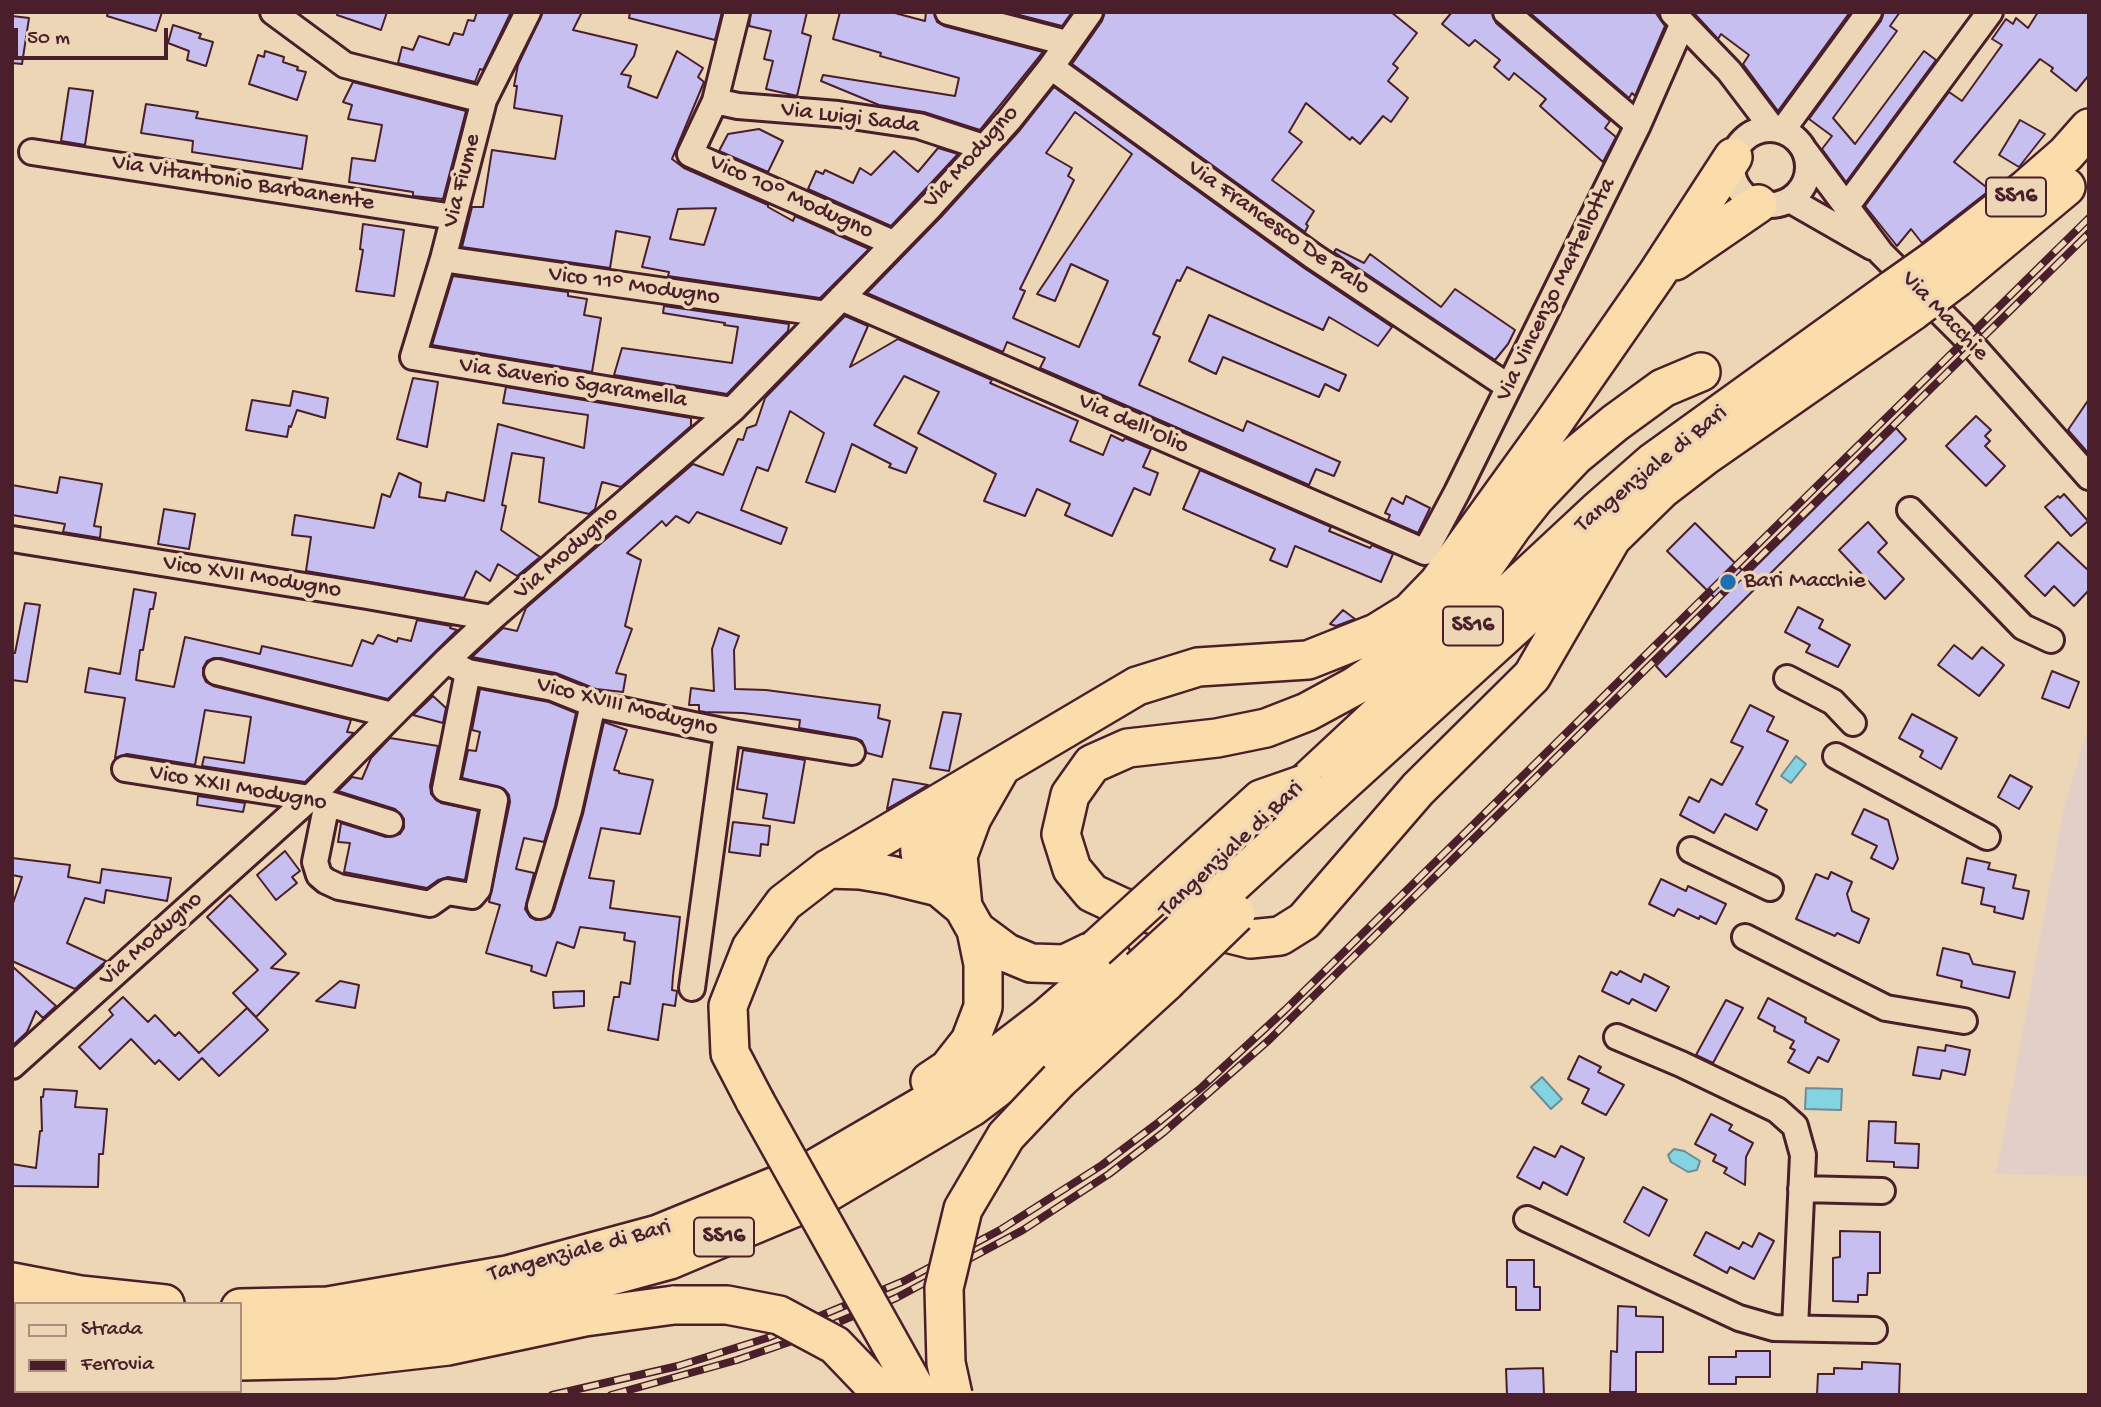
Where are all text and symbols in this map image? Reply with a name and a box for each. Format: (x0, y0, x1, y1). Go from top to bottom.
scale bar (18, 14, 172, 58)
text: 50 m (27, 27, 70, 52)
street label: Via Luigi Sada (779, 96, 921, 142)
street label: Via Modugno (918, 100, 1026, 216)
street label: Via Fiume (437, 131, 489, 231)
street label: Via Vitantonio Barbanente (110, 149, 376, 219)
street label: Vico 10° Modugno (704, 149, 878, 247)
street label: Via Francesco De Palo (1181, 155, 1375, 303)
street label: Via Vincenzo Martellotta (1490, 174, 1624, 406)
road number: SS16 (1986, 178, 2046, 216)
street label: Vico 11° Modugno (547, 261, 721, 313)
street label: Via Macchie (1894, 266, 1994, 368)
street label: Via Saverio Sgaramella (457, 352, 689, 416)
street label: Via dell'Olio (1073, 388, 1193, 462)
street label: Tangenziale di Bari (1570, 400, 1734, 540)
street label: Via Modugno (509, 501, 625, 607)
street label: Vico XVII Modugno (161, 550, 343, 606)
place label: Bari Macchie (1744, 568, 1866, 596)
marker: Bari Macchie (1718, 572, 1738, 592)
road number: SS16 (1443, 606, 1503, 646)
street label: Vico XVIII Modugno (533, 672, 721, 744)
street label: Vico XXII Modugno (147, 759, 329, 819)
street label: Tangenziale di Bari (1153, 775, 1311, 925)
street label: Via Modugno (94, 886, 210, 994)
street label: Tangenziale di Bari (485, 1214, 675, 1290)
road number: SS16 (694, 1218, 754, 1256)
legend (14, 1302, 242, 1393)
text: Strada (81, 1318, 142, 1343)
text: Ferrovia (81, 1353, 154, 1378)

